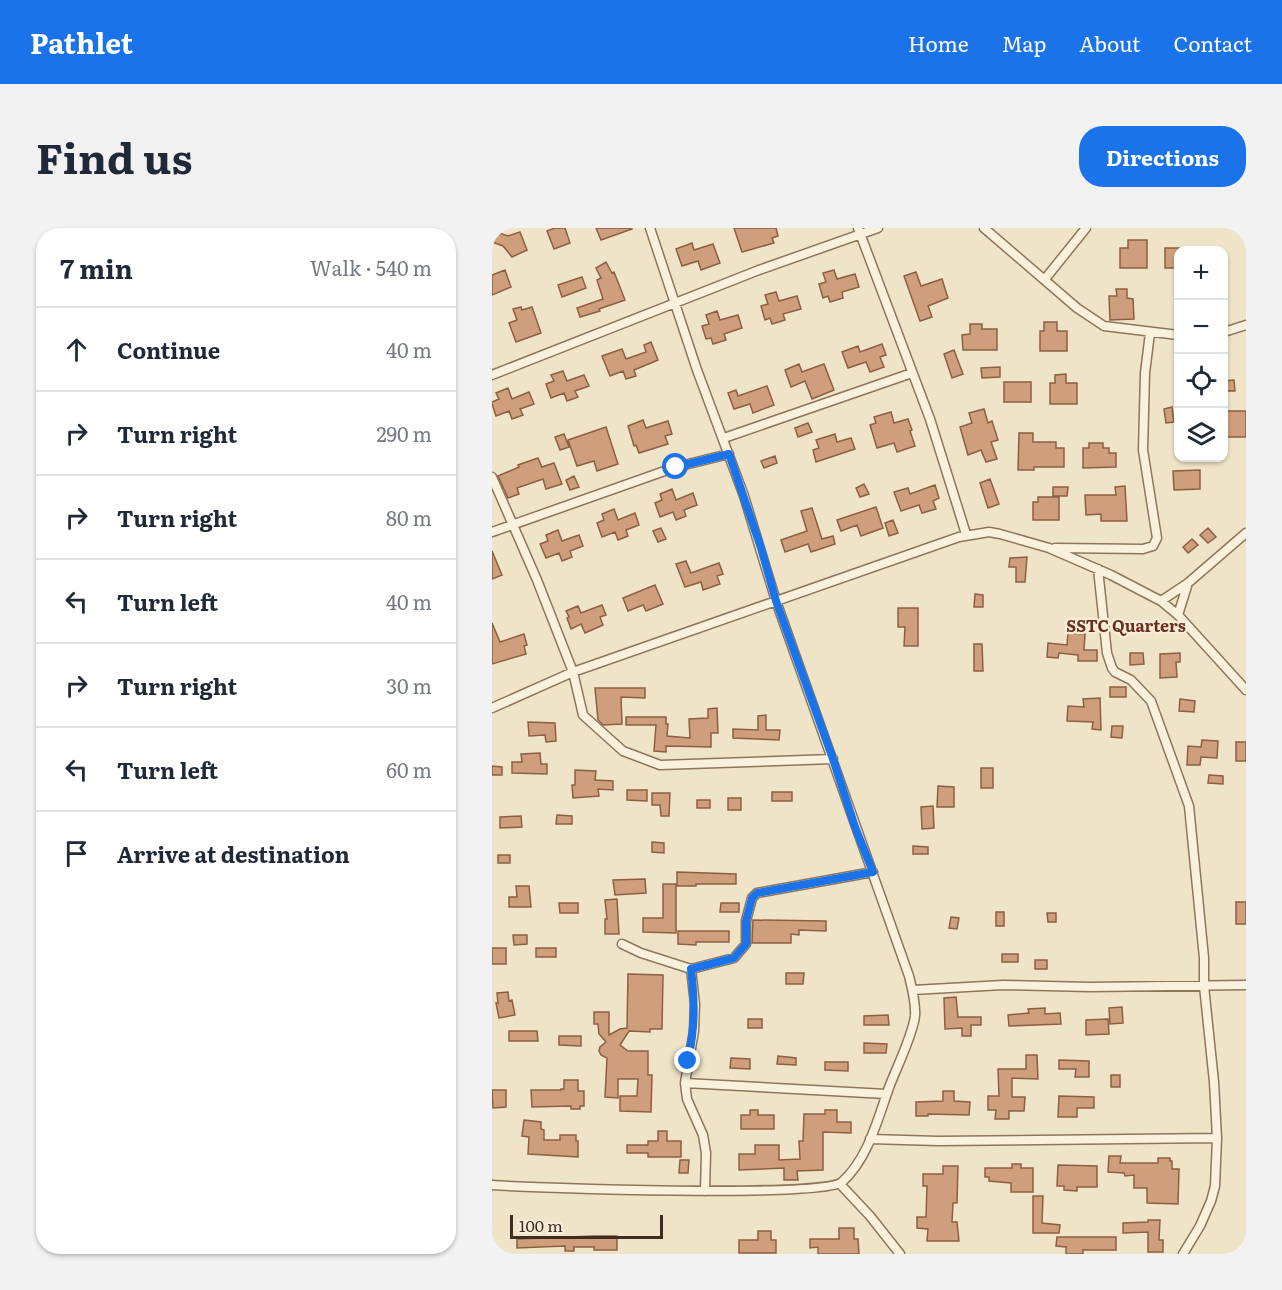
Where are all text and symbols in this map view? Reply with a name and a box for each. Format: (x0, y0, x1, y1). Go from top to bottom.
text: Pathlet (30, 21, 133, 63)
text: Home (908, 27, 969, 58)
text: Map (1002, 27, 1046, 58)
text: About (1079, 27, 1141, 58)
text: Contact (1174, 27, 1252, 58)
text: Find us (36, 125, 193, 187)
button: Directions (1079, 126, 1246, 187)
map controls (1174, 246, 1228, 462)
button: + (1174, 246, 1228, 300)
text: 7 min (60, 248, 133, 287)
text: Walk · 540 m (310, 252, 432, 282)
button: − (1174, 300, 1228, 354)
icon: ahead (60, 333, 93, 366)
text: Continue (117, 333, 220, 366)
text: 40 m (386, 334, 432, 364)
button: locate (1174, 354, 1228, 408)
button: layers (1174, 408, 1228, 462)
icon: right (60, 417, 93, 450)
text: Turn right (117, 417, 237, 450)
text: 290 m (376, 418, 432, 448)
route start (662, 453, 688, 479)
icon: right (60, 501, 93, 534)
text: Turn right (117, 501, 237, 534)
text: 80 m (386, 502, 432, 532)
icon: left (60, 585, 93, 618)
text: Turn left (117, 585, 218, 618)
text: 40 m (386, 586, 432, 616)
district label: SSTC Quarters (1066, 613, 1186, 637)
icon: right (60, 669, 93, 702)
text: Turn right (117, 669, 237, 702)
text: 30 m (386, 670, 432, 700)
icon: left (60, 753, 93, 786)
text: Turn left (117, 753, 218, 786)
text: 60 m (386, 754, 432, 784)
icon: arrive (60, 837, 93, 870)
text: Arrive at destination (117, 837, 350, 870)
route end (674, 1047, 700, 1073)
scale bar (510, 1212, 663, 1240)
text: 100 m (519, 1213, 563, 1237)

